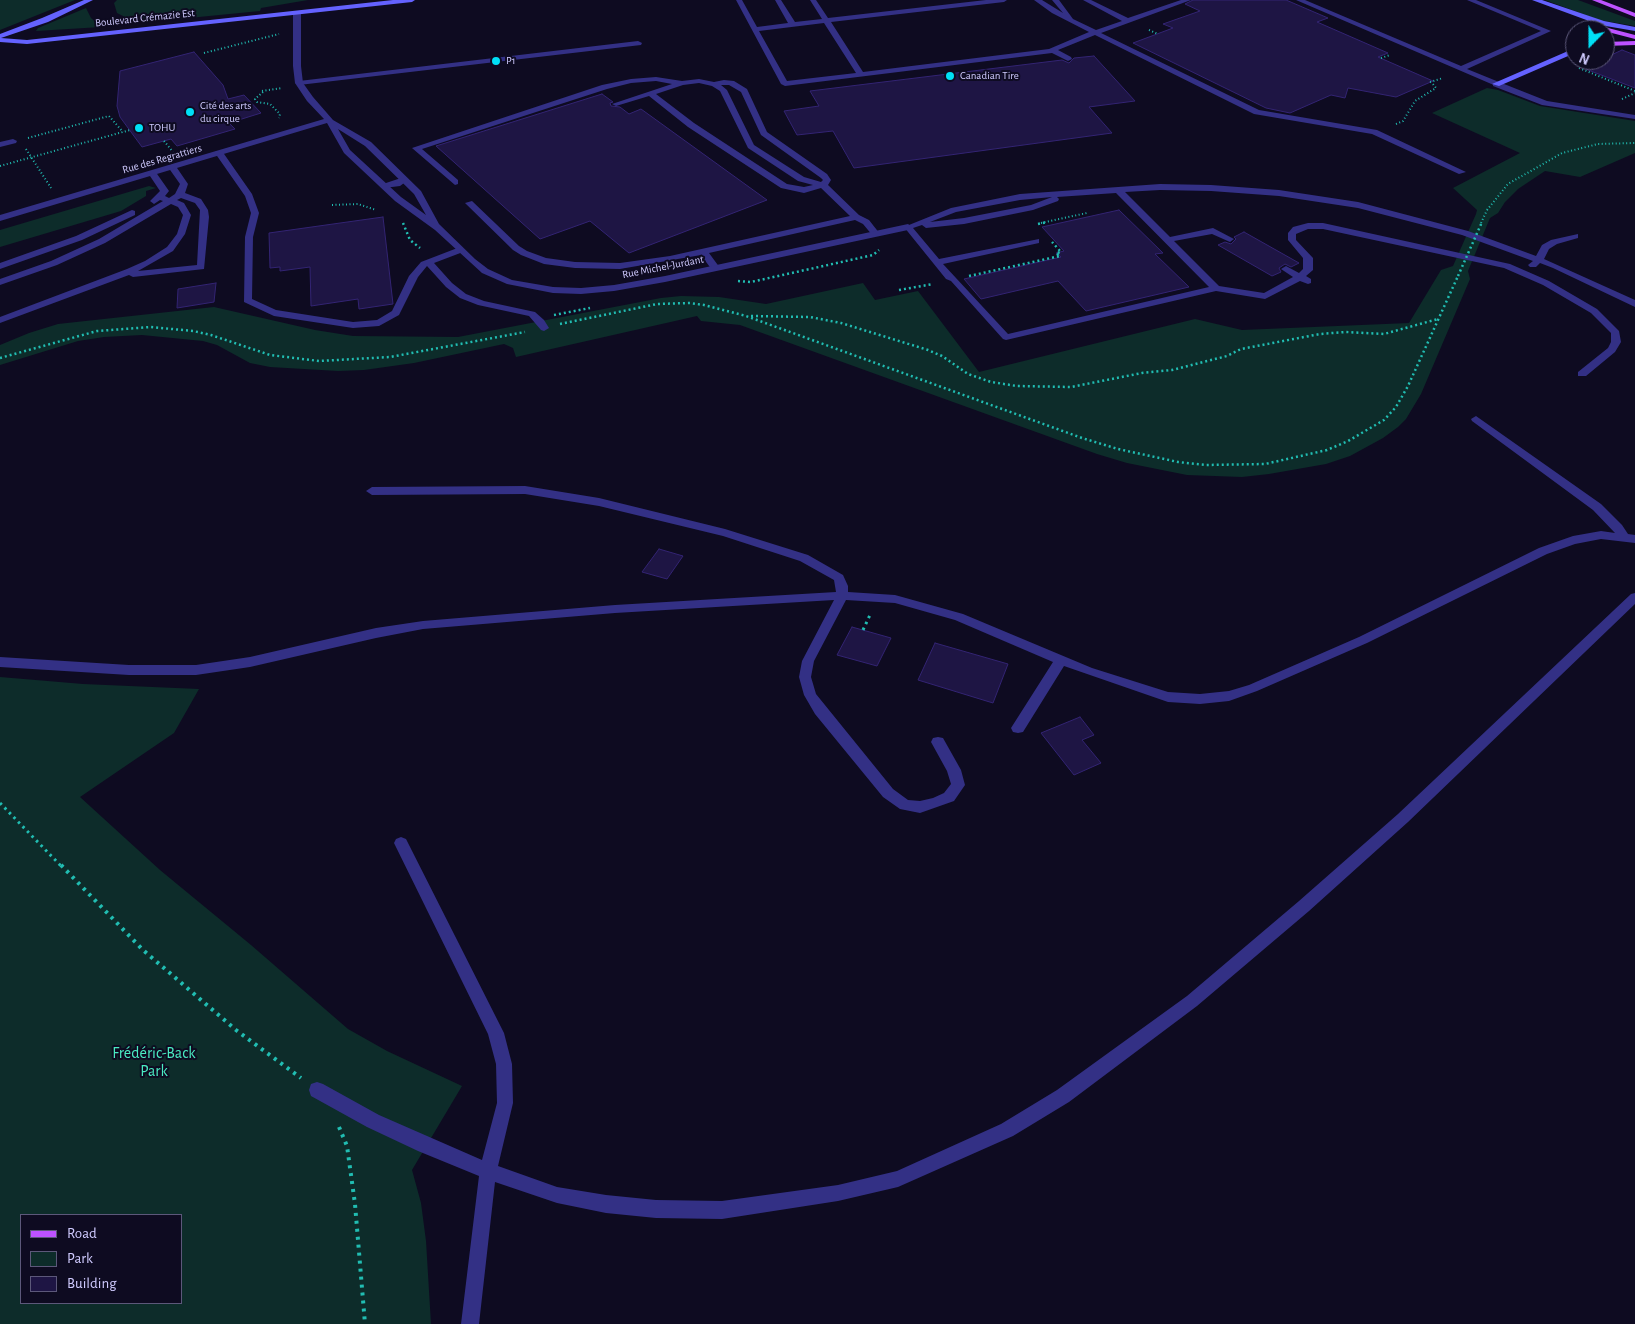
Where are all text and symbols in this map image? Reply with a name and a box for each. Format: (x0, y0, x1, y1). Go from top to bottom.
street label: Boulevard Crémazie Est (95, 6, 195, 30)
north arrow (1565, 20, 1615, 70)
text: N (1578, 50, 1592, 66)
place label: P1 (506, 54, 516, 68)
marker: P1 (490, 55, 502, 67)
place label: Canadian Tire (960, 69, 1019, 83)
marker: Canadian Tire (944, 70, 956, 82)
place label: Cité des arts du cirque (200, 99, 251, 125)
marker: Cité des arts du cirque (184, 106, 196, 118)
place label: TOHU (149, 121, 175, 135)
marker: TOHU (133, 122, 145, 134)
street label: Rue des Regrattiers (121, 141, 203, 177)
street label: Rue Michel-Jurdant (621, 253, 705, 281)
park label: Frédéric-Back Park (112, 1043, 196, 1081)
legend (20, 1214, 182, 1304)
text: Road (67, 1226, 97, 1241)
text: Park (67, 1251, 93, 1266)
text: Building (67, 1276, 117, 1291)

